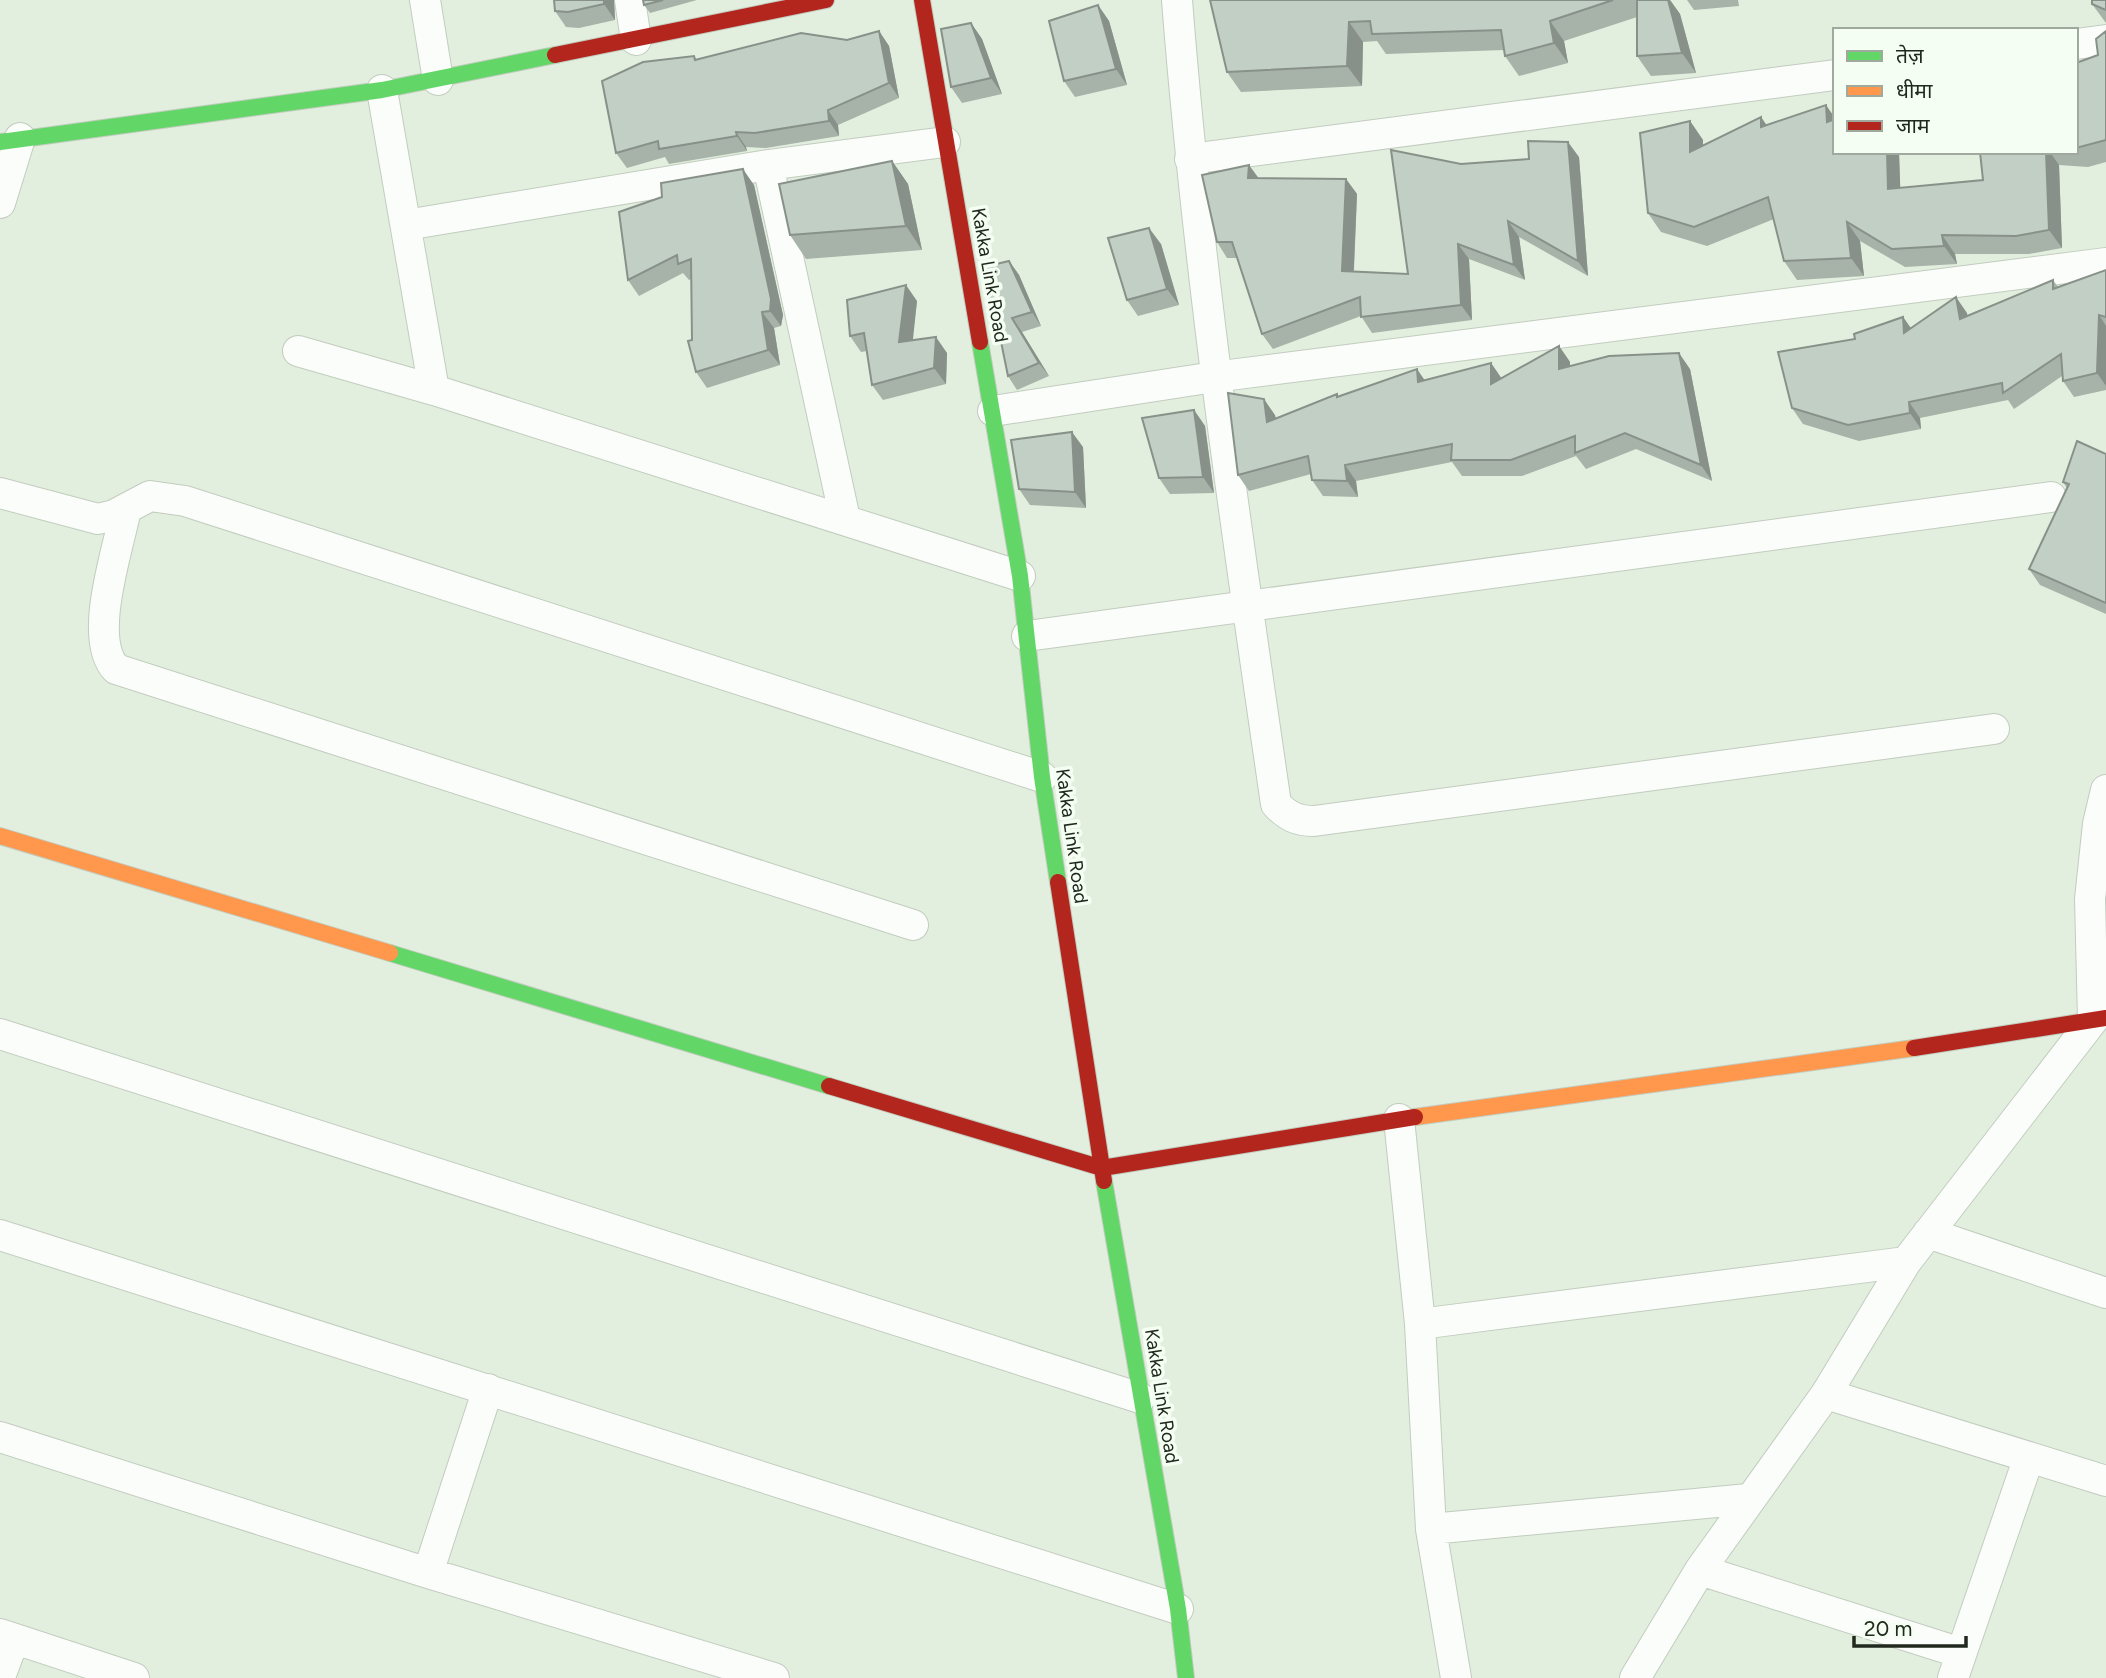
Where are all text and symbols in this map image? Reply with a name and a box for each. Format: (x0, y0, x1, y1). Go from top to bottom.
legend (1833, 28, 2078, 154)
text: तेज़ (1896, 43, 1924, 68)
text: धीमा (1896, 78, 1933, 103)
text: जाम (1896, 113, 1930, 138)
street label: Kakka Link Road (967, 206, 1013, 344)
street label: Kakka Link Road (1051, 767, 1093, 905)
street label: Kakka Link Road (1140, 1327, 1184, 1465)
scale bar (1854, 1604, 1966, 1648)
text: 20 m (1864, 1616, 1912, 1641)

